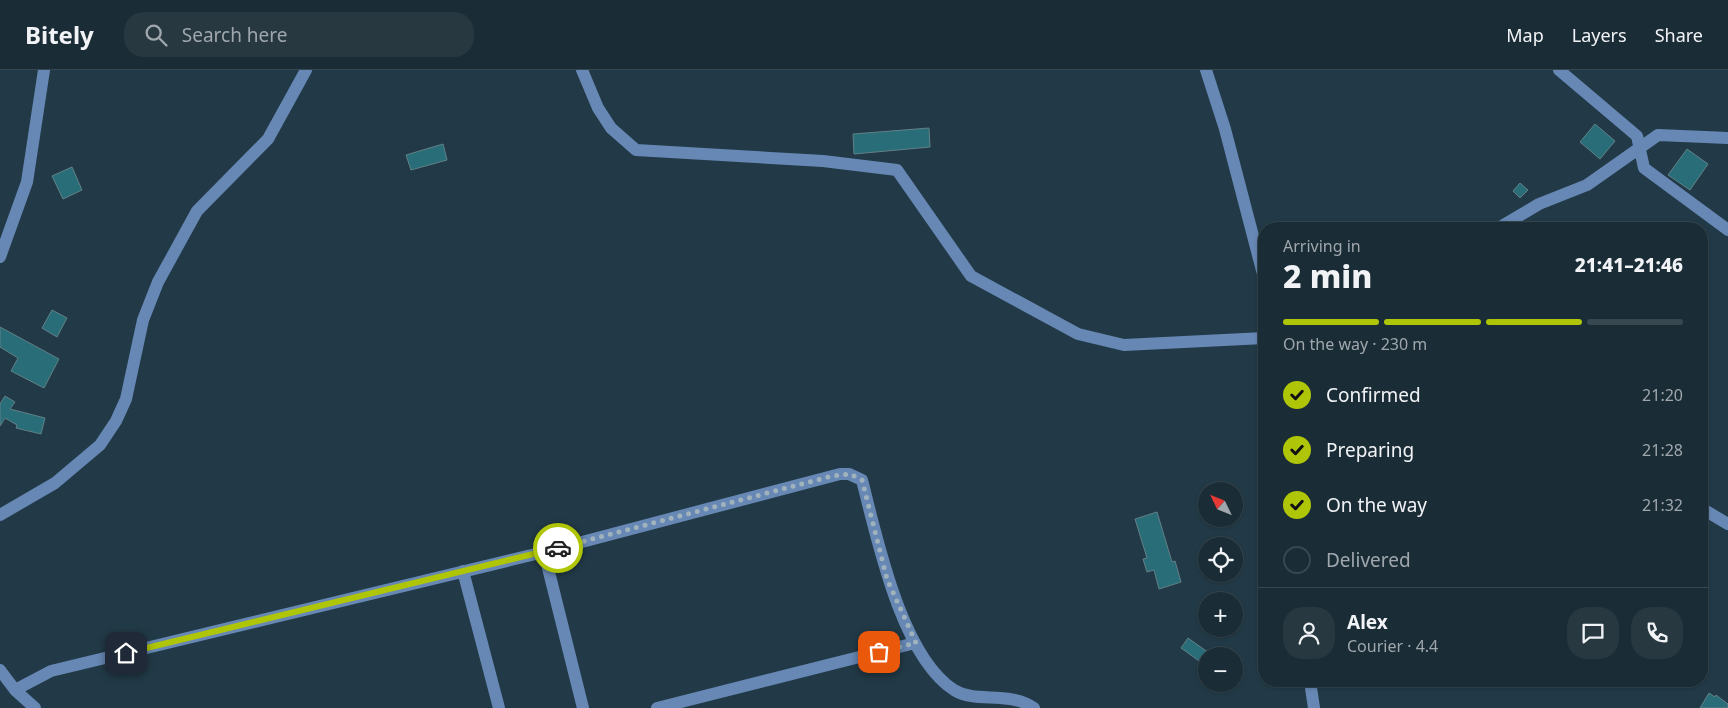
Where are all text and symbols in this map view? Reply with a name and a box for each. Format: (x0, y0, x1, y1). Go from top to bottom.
search box (124, 12, 474, 57)
text: Bitely (25, 18, 94, 51)
icon: search (142, 21, 170, 49)
text: Search here (182, 22, 287, 48)
text: Map (1506, 23, 1544, 47)
text: Layers (1572, 23, 1627, 47)
text: Share (1655, 23, 1703, 47)
text: Arriving in (1283, 235, 1361, 257)
text: 21:41–21:46 (1575, 252, 1683, 278)
text: 2 min (1283, 254, 1372, 297)
text: On the way · 230 m (1283, 333, 1427, 355)
icon: check (1283, 381, 1311, 409)
text: Confirmed (1326, 382, 1421, 408)
text: 21:20 (1642, 384, 1683, 406)
icon: check (1283, 436, 1311, 464)
text: Preparing (1326, 437, 1414, 463)
text: 21:28 (1642, 439, 1683, 461)
north arrow (1198, 482, 1242, 528)
map controls (1198, 482, 1243, 692)
icon: check (1283, 491, 1311, 519)
text: On the way (1326, 492, 1427, 518)
text: 21:32 (1642, 494, 1683, 516)
courier (533, 523, 583, 573)
icon: car (544, 534, 572, 562)
button: locate (1198, 537, 1243, 582)
text: Delivered (1326, 547, 1411, 573)
button: + (1198, 592, 1243, 637)
button: person (1283, 607, 1335, 659)
button: chat (1567, 607, 1619, 659)
button: phone (1631, 607, 1683, 659)
text: Alex (1347, 609, 1388, 635)
pin (858, 631, 900, 673)
pin (105, 632, 147, 674)
text: Courier · 4.4 (1347, 635, 1438, 657)
icon: bag (865, 638, 893, 666)
icon: home (112, 639, 140, 667)
button: − (1198, 647, 1243, 692)

